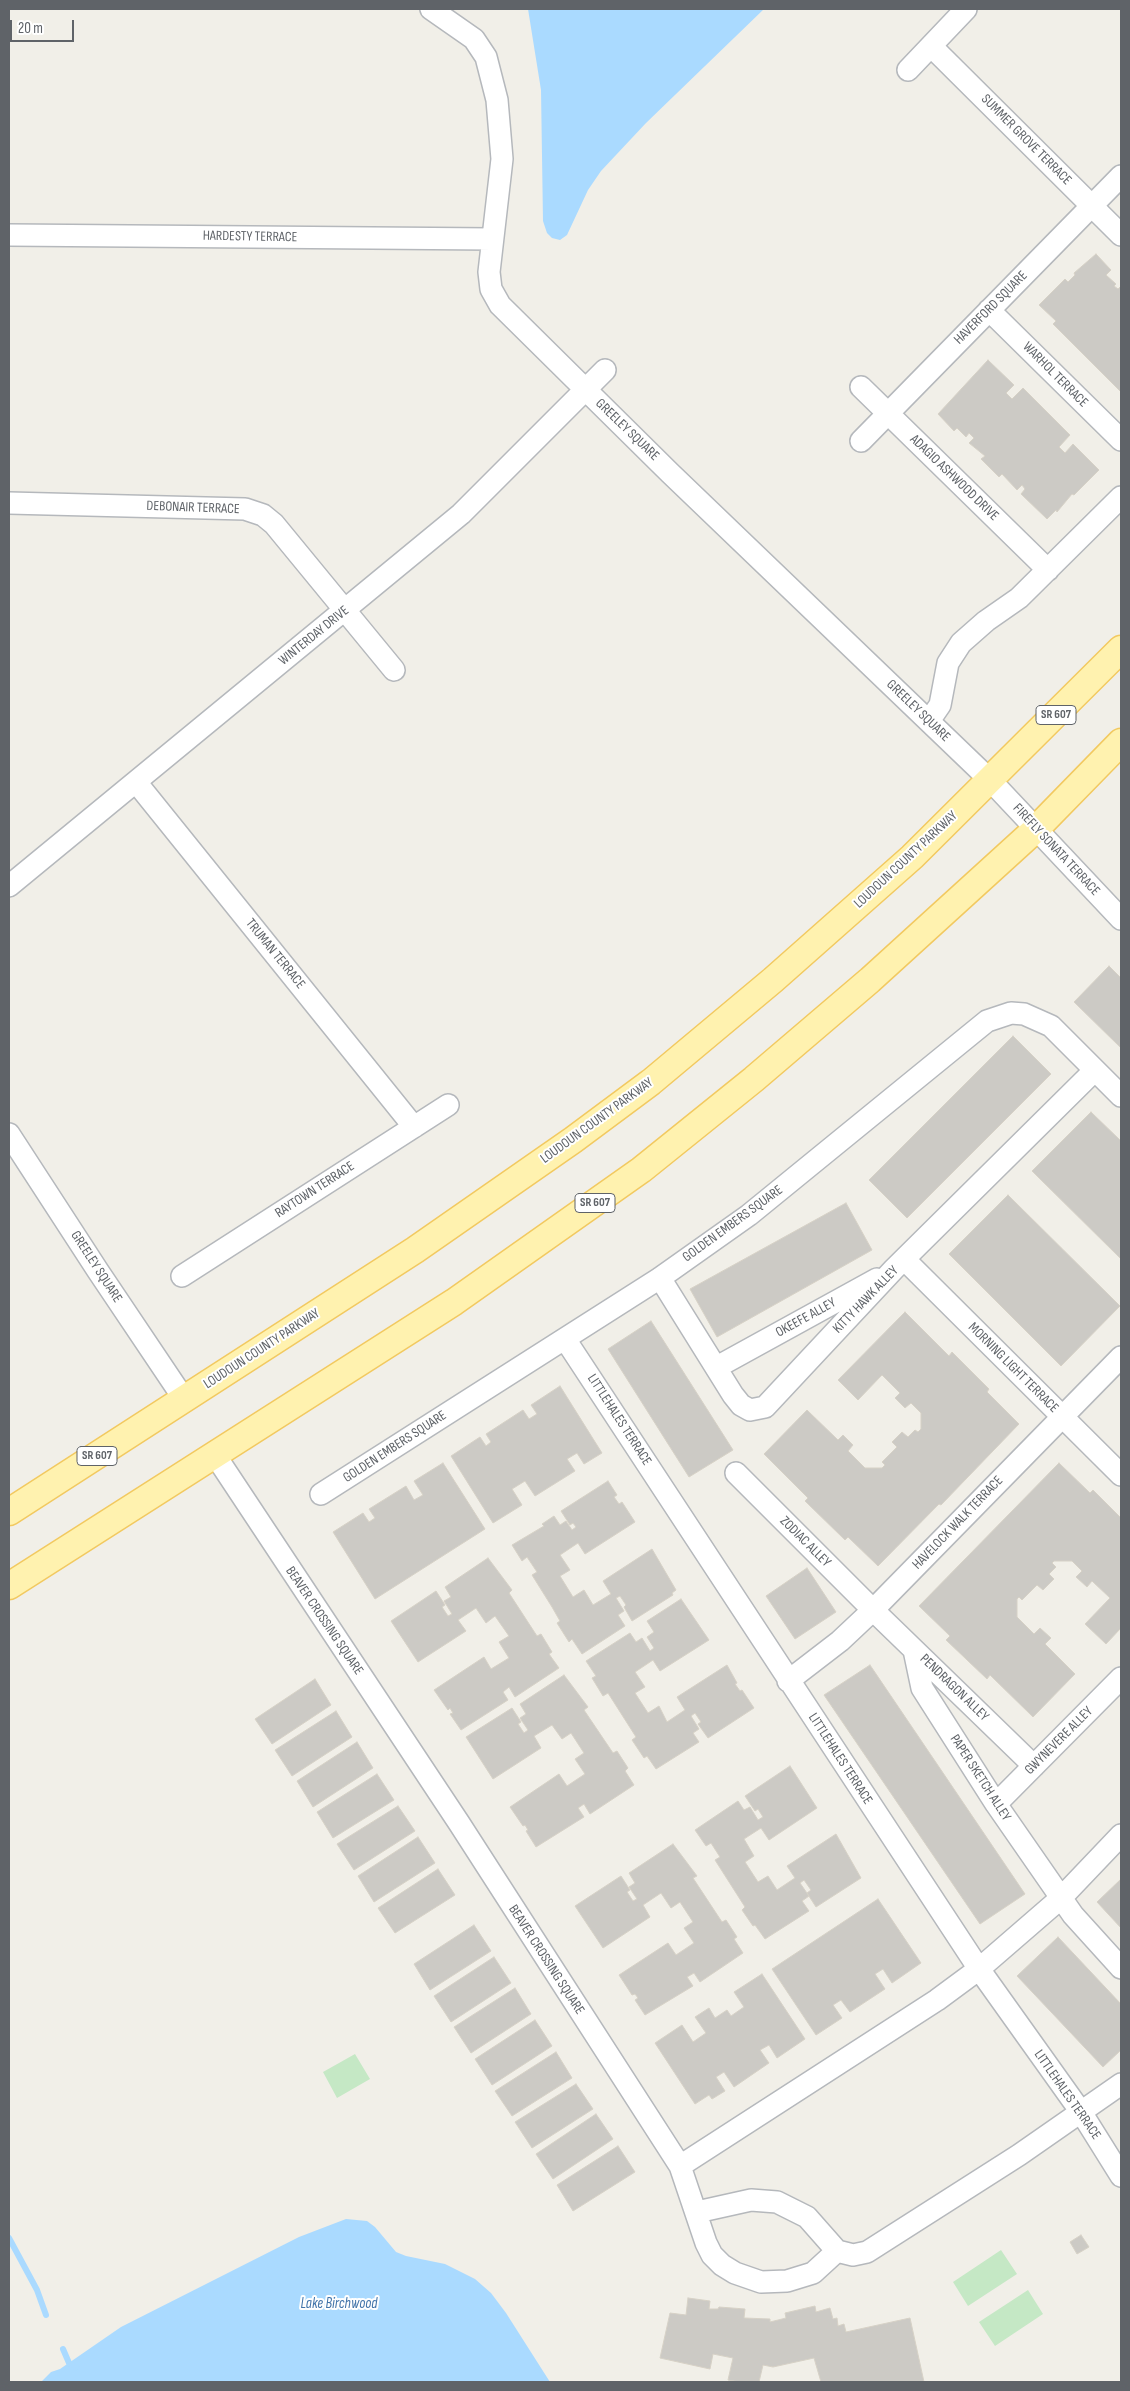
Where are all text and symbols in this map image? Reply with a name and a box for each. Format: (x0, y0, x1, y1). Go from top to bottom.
scale bar (12, 10, 76, 42)
text: 20 m (18, 19, 43, 38)
street label: SUMMER GROVE TERRACE (977, 91, 1075, 189)
street label: HARDESTY TERRACE (203, 228, 297, 246)
street label: HAVERFORD SQUARE (951, 268, 1031, 348)
street label: WARHOL TERRACE (1019, 339, 1091, 411)
street label: GREELEY SQUARE (592, 395, 662, 465)
street label: ADAGIO ASHWOOD DRIVE (906, 431, 1002, 525)
street label: DEBONAIR TERRACE (146, 498, 240, 518)
street label: WINTERDAY DRIVE (276, 603, 352, 669)
street label: GREELEY SQUARE (883, 676, 953, 746)
road number: SR 607 (1036, 706, 1076, 724)
street label: FIREFLY SONATA TERRACE (1009, 800, 1103, 900)
street label: LOUDOUN COUNTY PARKWAY (851, 808, 961, 912)
street label: TRUMAN TERRACE (242, 916, 308, 992)
street label: LOUDOUN COUNTY PARKWAY (537, 1075, 657, 1167)
street label: RAYTOWN TERRACE (272, 1158, 358, 1222)
street label: GOLDEN EMBERS SQUARE (680, 1182, 786, 1266)
road number: SR 607 (575, 1194, 615, 1212)
street label: GREELEY SQUARE (67, 1228, 125, 1306)
street label: KITTY HAWK ALLEY (830, 1263, 902, 1337)
street label: OKEEFE ALLEY (773, 1295, 839, 1341)
street label: LOUDOUN COUNTY PARKWAY (201, 1305, 323, 1393)
street label: MORNING LIGHT TERRACE (964, 1319, 1062, 1417)
street label: LITTLEHALES TERRACE (583, 1371, 655, 1469)
street label: GOLDEN EMBERS SQUARE (340, 1407, 450, 1487)
road number: SR 607 (77, 1446, 117, 1465)
street label: HAVELOCK WALK TERRACE (909, 1473, 1007, 1573)
street label: ZODIAC ALLEY (776, 1513, 834, 1571)
street label: BEAVER CROSSING SQUARE (281, 1564, 367, 1678)
street label: PENDRAGON ALLEY (916, 1651, 992, 1725)
street label: GWYNEVERE ALLEY (1021, 1703, 1097, 1779)
street label: LITTLEHALES TERRACE (804, 1710, 876, 1808)
street label: PAPER SKETCH ALLEY (946, 1732, 1014, 1824)
street label: BEAVER CROSSING SQUARE (504, 1902, 588, 2018)
street label: LITTLEHALES TERRACE (1030, 2047, 1104, 2143)
water label: Lake Birchwood (301, 2295, 377, 2313)

